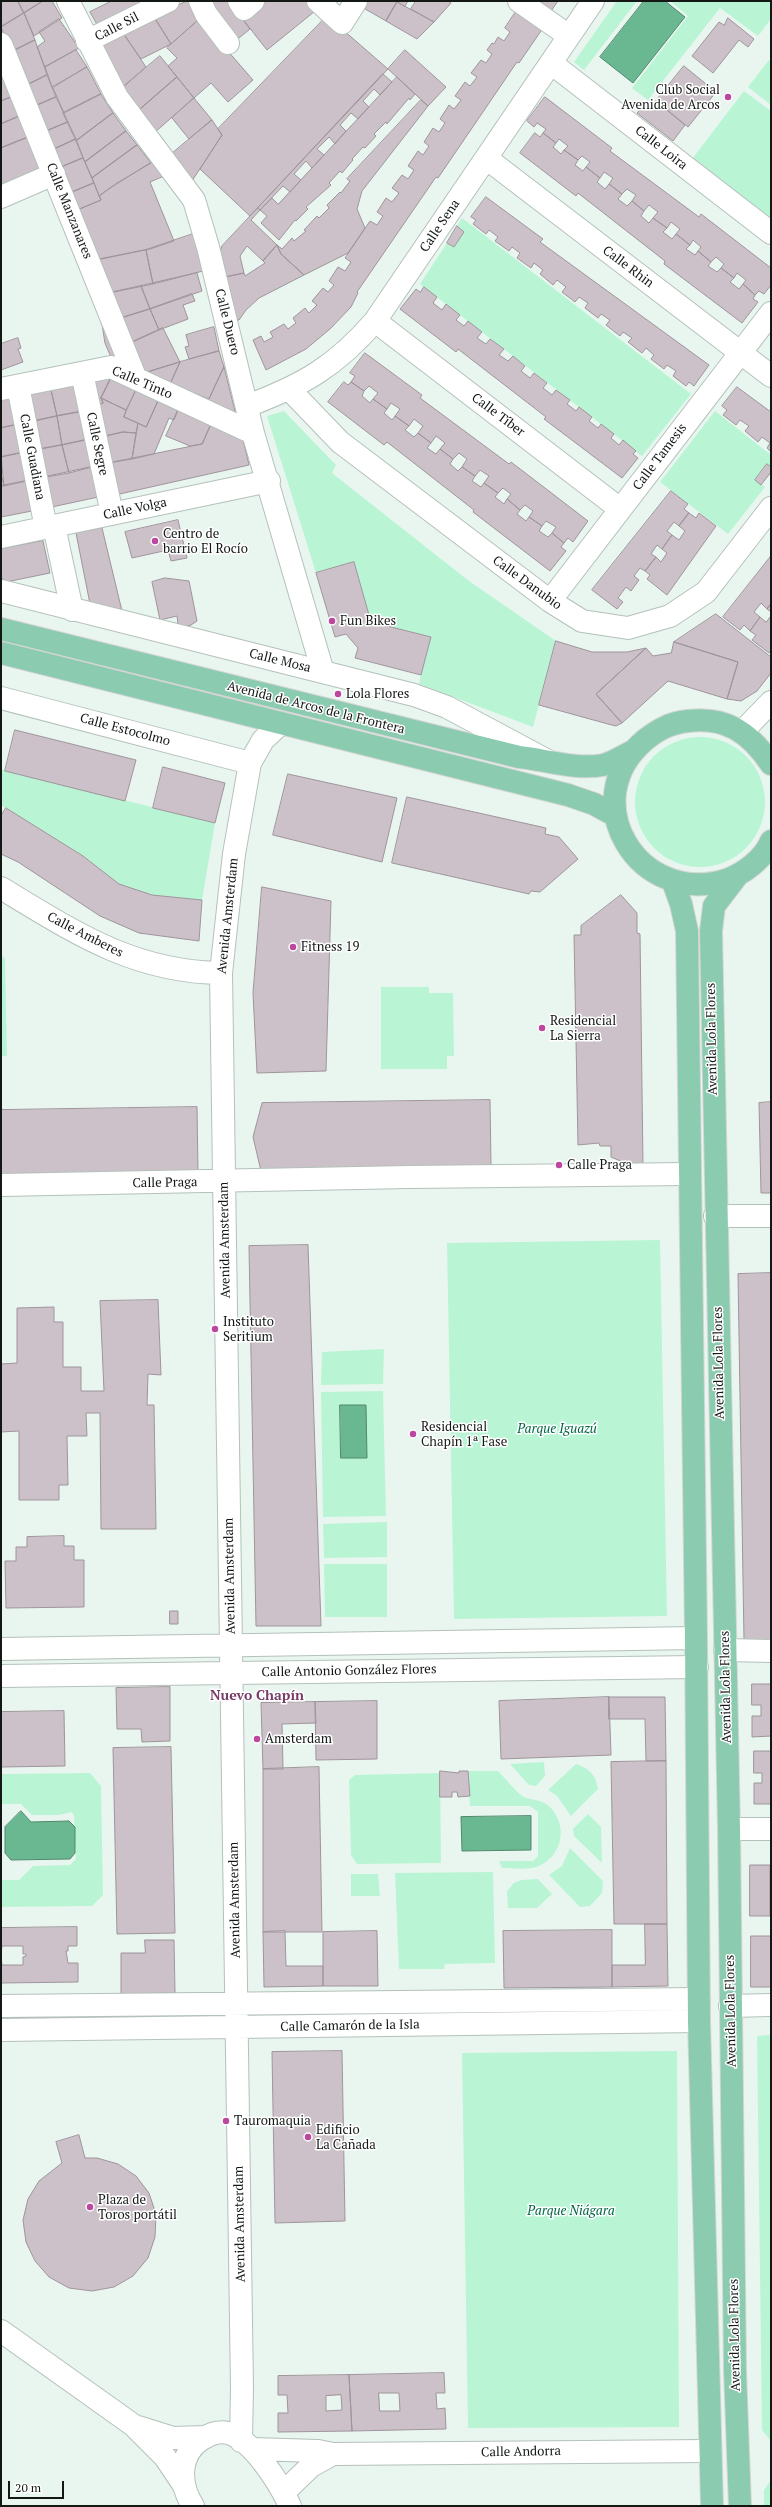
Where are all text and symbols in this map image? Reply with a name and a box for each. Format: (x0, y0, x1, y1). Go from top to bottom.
street label: Calle Sil (92, 9, 142, 45)
place label: Club Social Avenida de Arcos (621, 82, 720, 113)
marker: Club Social Avenida de Arcos (723, 92, 733, 102)
street label: Calle Loira (632, 123, 690, 173)
street label: Calle Manzanares (43, 161, 95, 261)
street label: Calle Sena (417, 197, 463, 255)
street label: Calle Rhin (599, 243, 657, 291)
street label: Calle Duero (211, 287, 243, 357)
street label: Calle Tinto (109, 363, 175, 403)
street label: Calle Tíber (468, 390, 528, 440)
street label: Calle Segre (83, 411, 111, 477)
street label: Calle Guadiana (16, 413, 48, 501)
street label: Calle Tamesis (630, 421, 690, 493)
street label: Calle Volga (102, 495, 168, 523)
place label: Centro de barrio El Rocío (163, 526, 248, 557)
marker: Centro de barrio El Rocío (150, 536, 160, 546)
street label: Calle Danubio (489, 553, 565, 613)
place label: Fun Bikes (340, 613, 396, 629)
marker: Fun Bikes (327, 616, 337, 626)
street label: Calle Mosa (247, 646, 313, 676)
street label: Avenida de Arcos de la Frontera (226, 678, 406, 738)
place label: Lola Flores (346, 686, 409, 702)
marker: Lola Flores (333, 689, 343, 699)
street label: Calle Estocolmo (78, 710, 172, 750)
street label: Avenida Amsterdam (214, 857, 242, 975)
street label: Calle Amberes (44, 909, 126, 961)
place label: Fitness 19 (301, 939, 359, 955)
marker: Fitness 19 (288, 942, 298, 952)
street label: Avenida Lola Flores (703, 983, 721, 1095)
place label: Residencial La Sierra (550, 1013, 616, 1044)
marker: Residencial La Sierra (537, 1023, 547, 1033)
place label: Calle Praga (567, 1157, 632, 1173)
marker: Calle Praga (554, 1160, 564, 1170)
street label: Calle Praga (132, 1175, 198, 1191)
street label: Avenida Amsterdam (216, 1182, 234, 1298)
street label: Avenida Lola Flores (710, 1307, 728, 1419)
place label: Instituto Seritium (223, 1314, 274, 1345)
marker: Instituto Seritium (210, 1324, 220, 1334)
place label: Residencial Chapín 1ª Fase (421, 1419, 507, 1450)
park label: Parque Iguazú (517, 1421, 597, 1437)
marker: Residencial Chapín 1ª Fase (408, 1429, 418, 1439)
street label: Avenida Amsterdam (221, 1518, 239, 1634)
street label: Avenida Lola Flores (717, 1631, 735, 1743)
street label: Calle Antonio González Flores (261, 1662, 437, 1680)
district label: Nuevo Chapín (210, 1688, 304, 1704)
place label: Amsterdam (265, 1731, 332, 1747)
marker: Amsterdam (252, 1734, 262, 1744)
street label: Avenida Amsterdam (226, 1842, 244, 1958)
street label: Avenida Lola Flores (722, 1955, 740, 2067)
street label: Calle Camarón de la Isla (280, 2017, 420, 2035)
place label: Tauromaquia (234, 2113, 311, 2129)
marker: Tauromaquia (221, 2116, 231, 2126)
place label: Edificio La Cañada (316, 2122, 376, 2153)
marker: Edificio La Cañada (303, 2132, 313, 2142)
street label: Avenida Amsterdam (231, 2166, 249, 2282)
place label: Plaza de Toros portátil (98, 2192, 177, 2223)
marker: Plaza de Toros portátil (85, 2202, 95, 2212)
park label: Parque Niágara (527, 2203, 615, 2219)
street label: Avenida Lola Flores (726, 2279, 744, 2391)
street label: Calle Andorra (481, 2444, 561, 2460)
scale bar (10, 2473, 66, 2499)
text: 20 m (15, 2480, 41, 2495)

